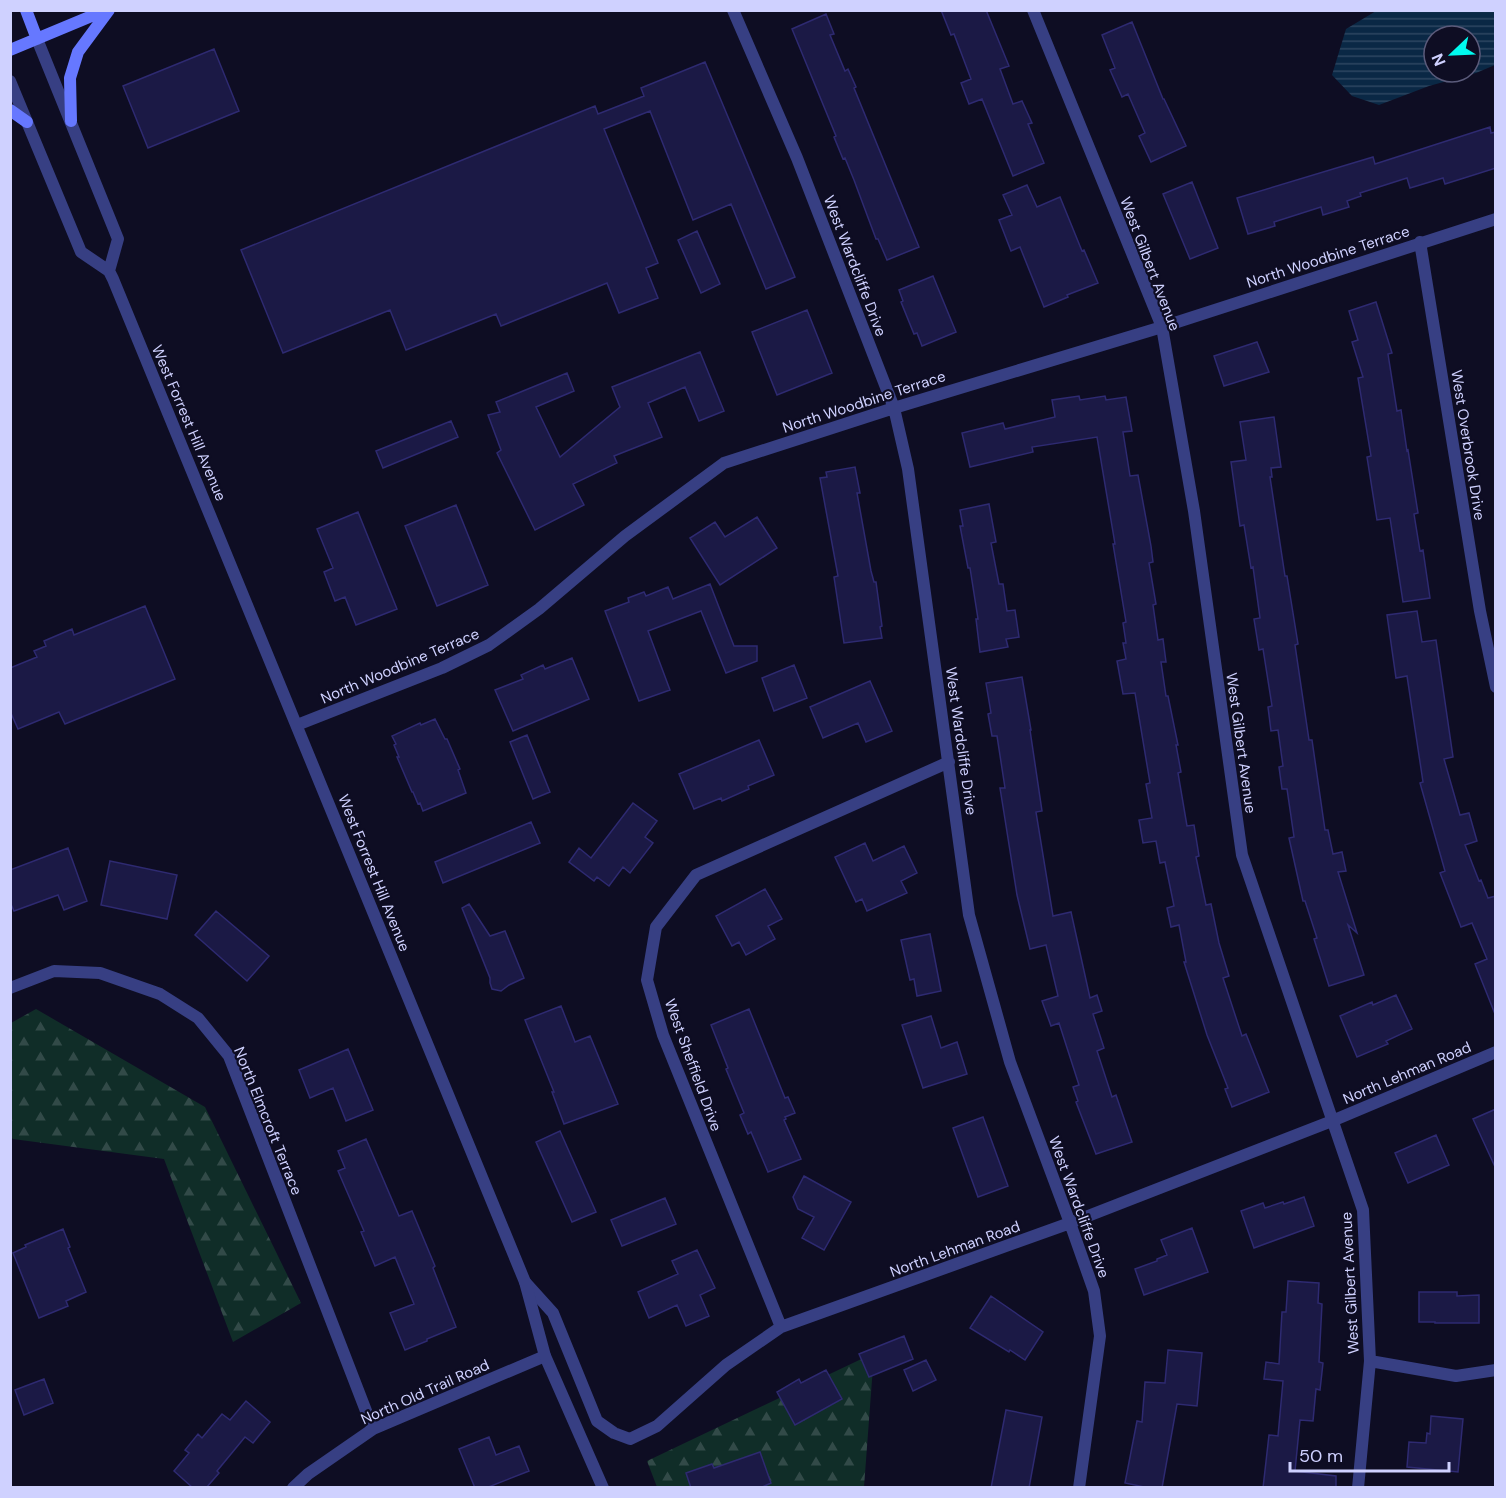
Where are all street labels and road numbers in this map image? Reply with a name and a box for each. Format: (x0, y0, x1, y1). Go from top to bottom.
street label: West Wardcliffe Drive (819, 193, 891, 339)
street label: West Gilbert Avenue (1115, 194, 1185, 334)
street label: North Woodbine Terrace (1244, 221, 1412, 293)
street label: West Forrest Hill Avenue (147, 342, 231, 504)
street label: North Woodbine Terrace (780, 366, 948, 438)
street label: West Overbrook Drive (1446, 368, 1490, 522)
street label: North Woodbine Terrace (318, 624, 482, 708)
street label: West Wardcliffe Drive (941, 666, 981, 816)
street label: West Gilbert Avenue (1221, 671, 1261, 815)
street label: West Forrest Hill Avenue (333, 791, 415, 955)
street label: West Sheffield Drive (660, 996, 726, 1134)
street label: North Lehman Road (1340, 1037, 1474, 1109)
street label: North Elmcroft Terrace (229, 1044, 307, 1198)
street label: West Wardcliffe Drive (1044, 1133, 1114, 1281)
street label: West Gilbert Avenue (1336, 1212, 1364, 1354)
street label: North Lehman Road (887, 1216, 1023, 1282)
street label: North Old Trail Road (358, 1355, 492, 1429)

